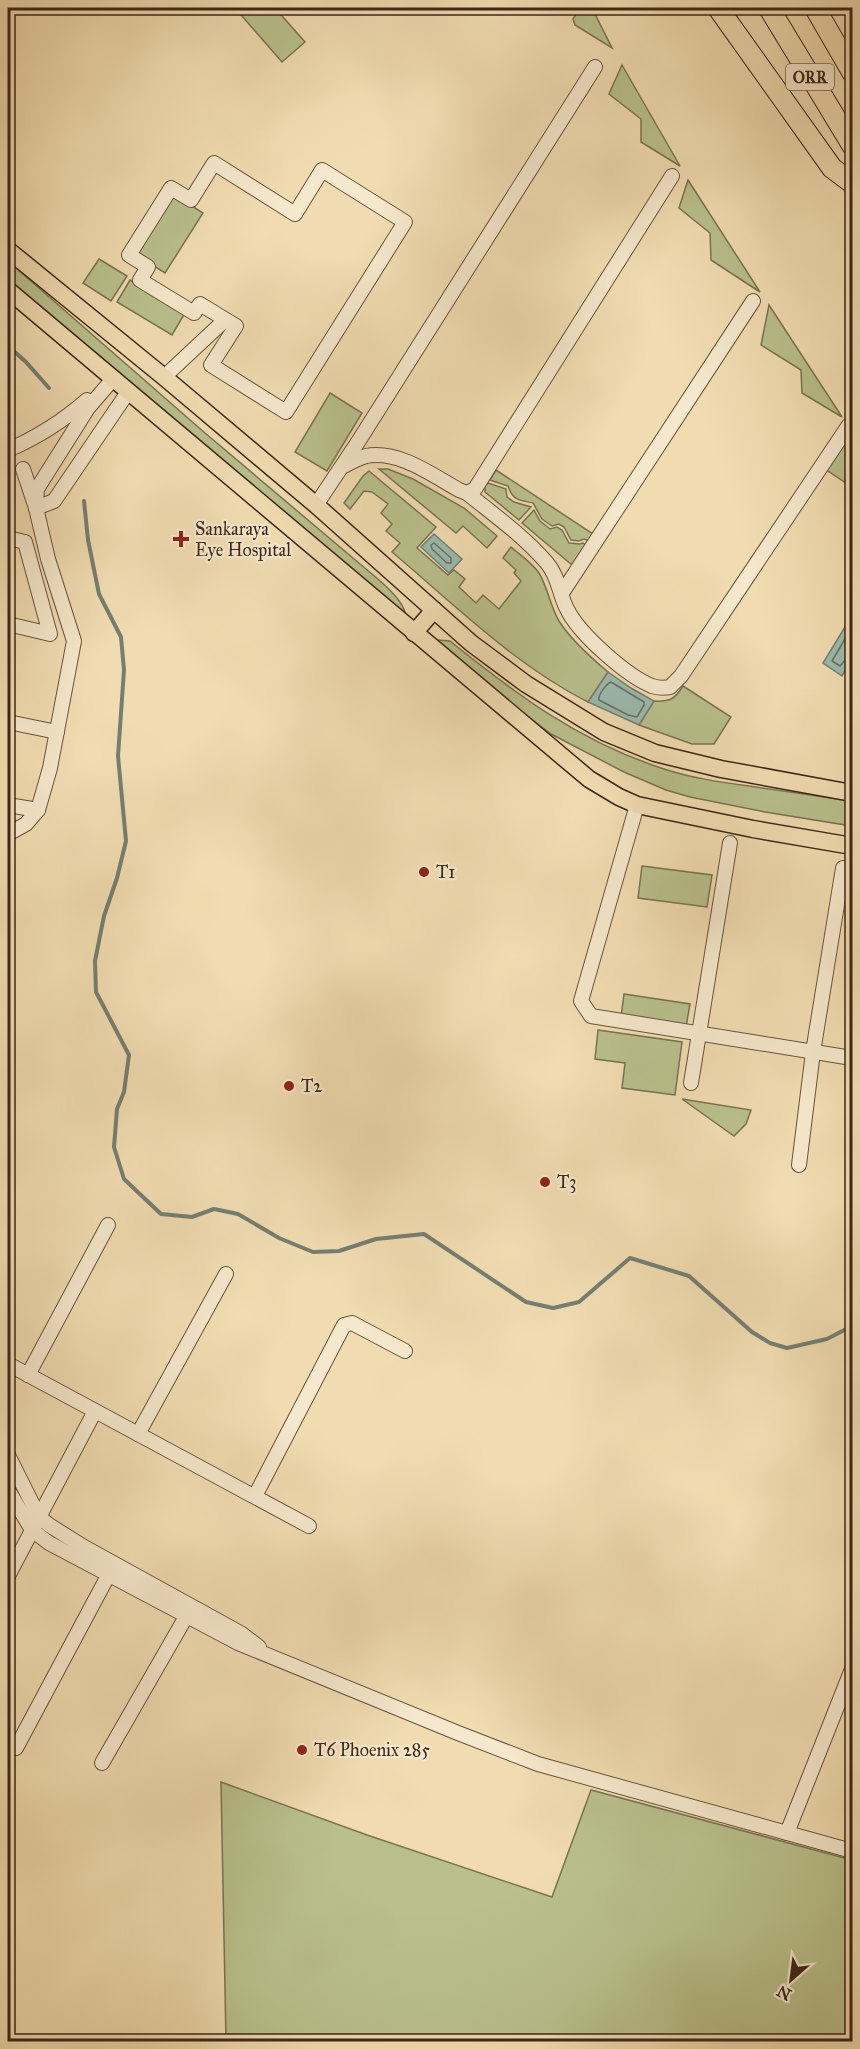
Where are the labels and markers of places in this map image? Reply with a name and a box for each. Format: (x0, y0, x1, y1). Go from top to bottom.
place label: Sankaraya Eye Hospital (195, 518, 291, 561)
marker: Sankaraya Eye Hospital (172, 530, 190, 548)
place label: T1 (436, 861, 455, 883)
marker: T1 (417, 865, 431, 879)
place label: T2 (301, 1075, 322, 1097)
marker: T2 (282, 1079, 296, 1093)
place label: T3 (557, 1171, 577, 1193)
marker: T3 (538, 1175, 552, 1189)
place label: T6 Phoenix 285 (314, 1739, 430, 1761)
marker: T6 Phoenix 285 (295, 1743, 309, 1757)

